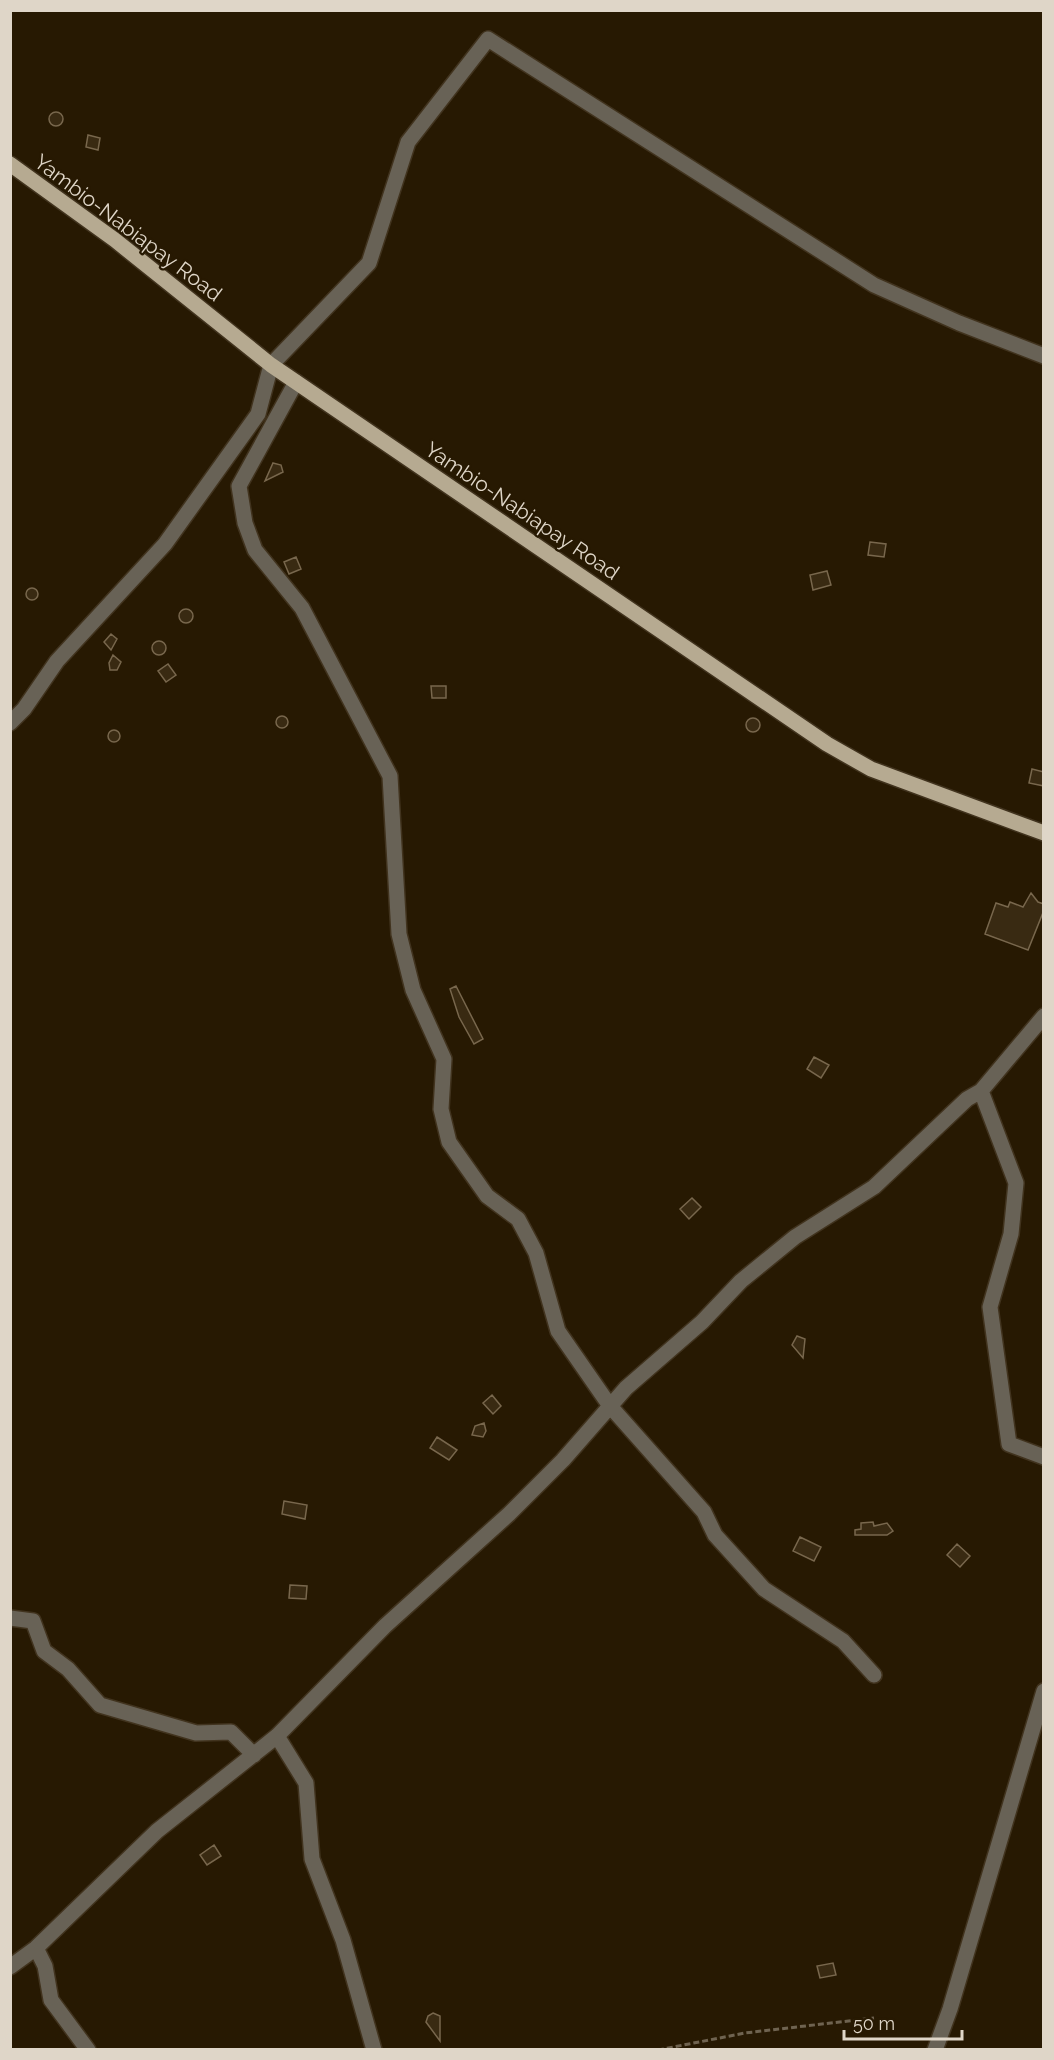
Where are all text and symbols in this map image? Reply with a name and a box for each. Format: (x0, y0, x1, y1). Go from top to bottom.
street label: Yambio-Nabiapay Road (30, 149, 227, 306)
street label: Yambio-Nabiapay Road (421, 436, 624, 585)
scale bar (844, 2003, 962, 2041)
text: 50 m (853, 2013, 895, 2034)

